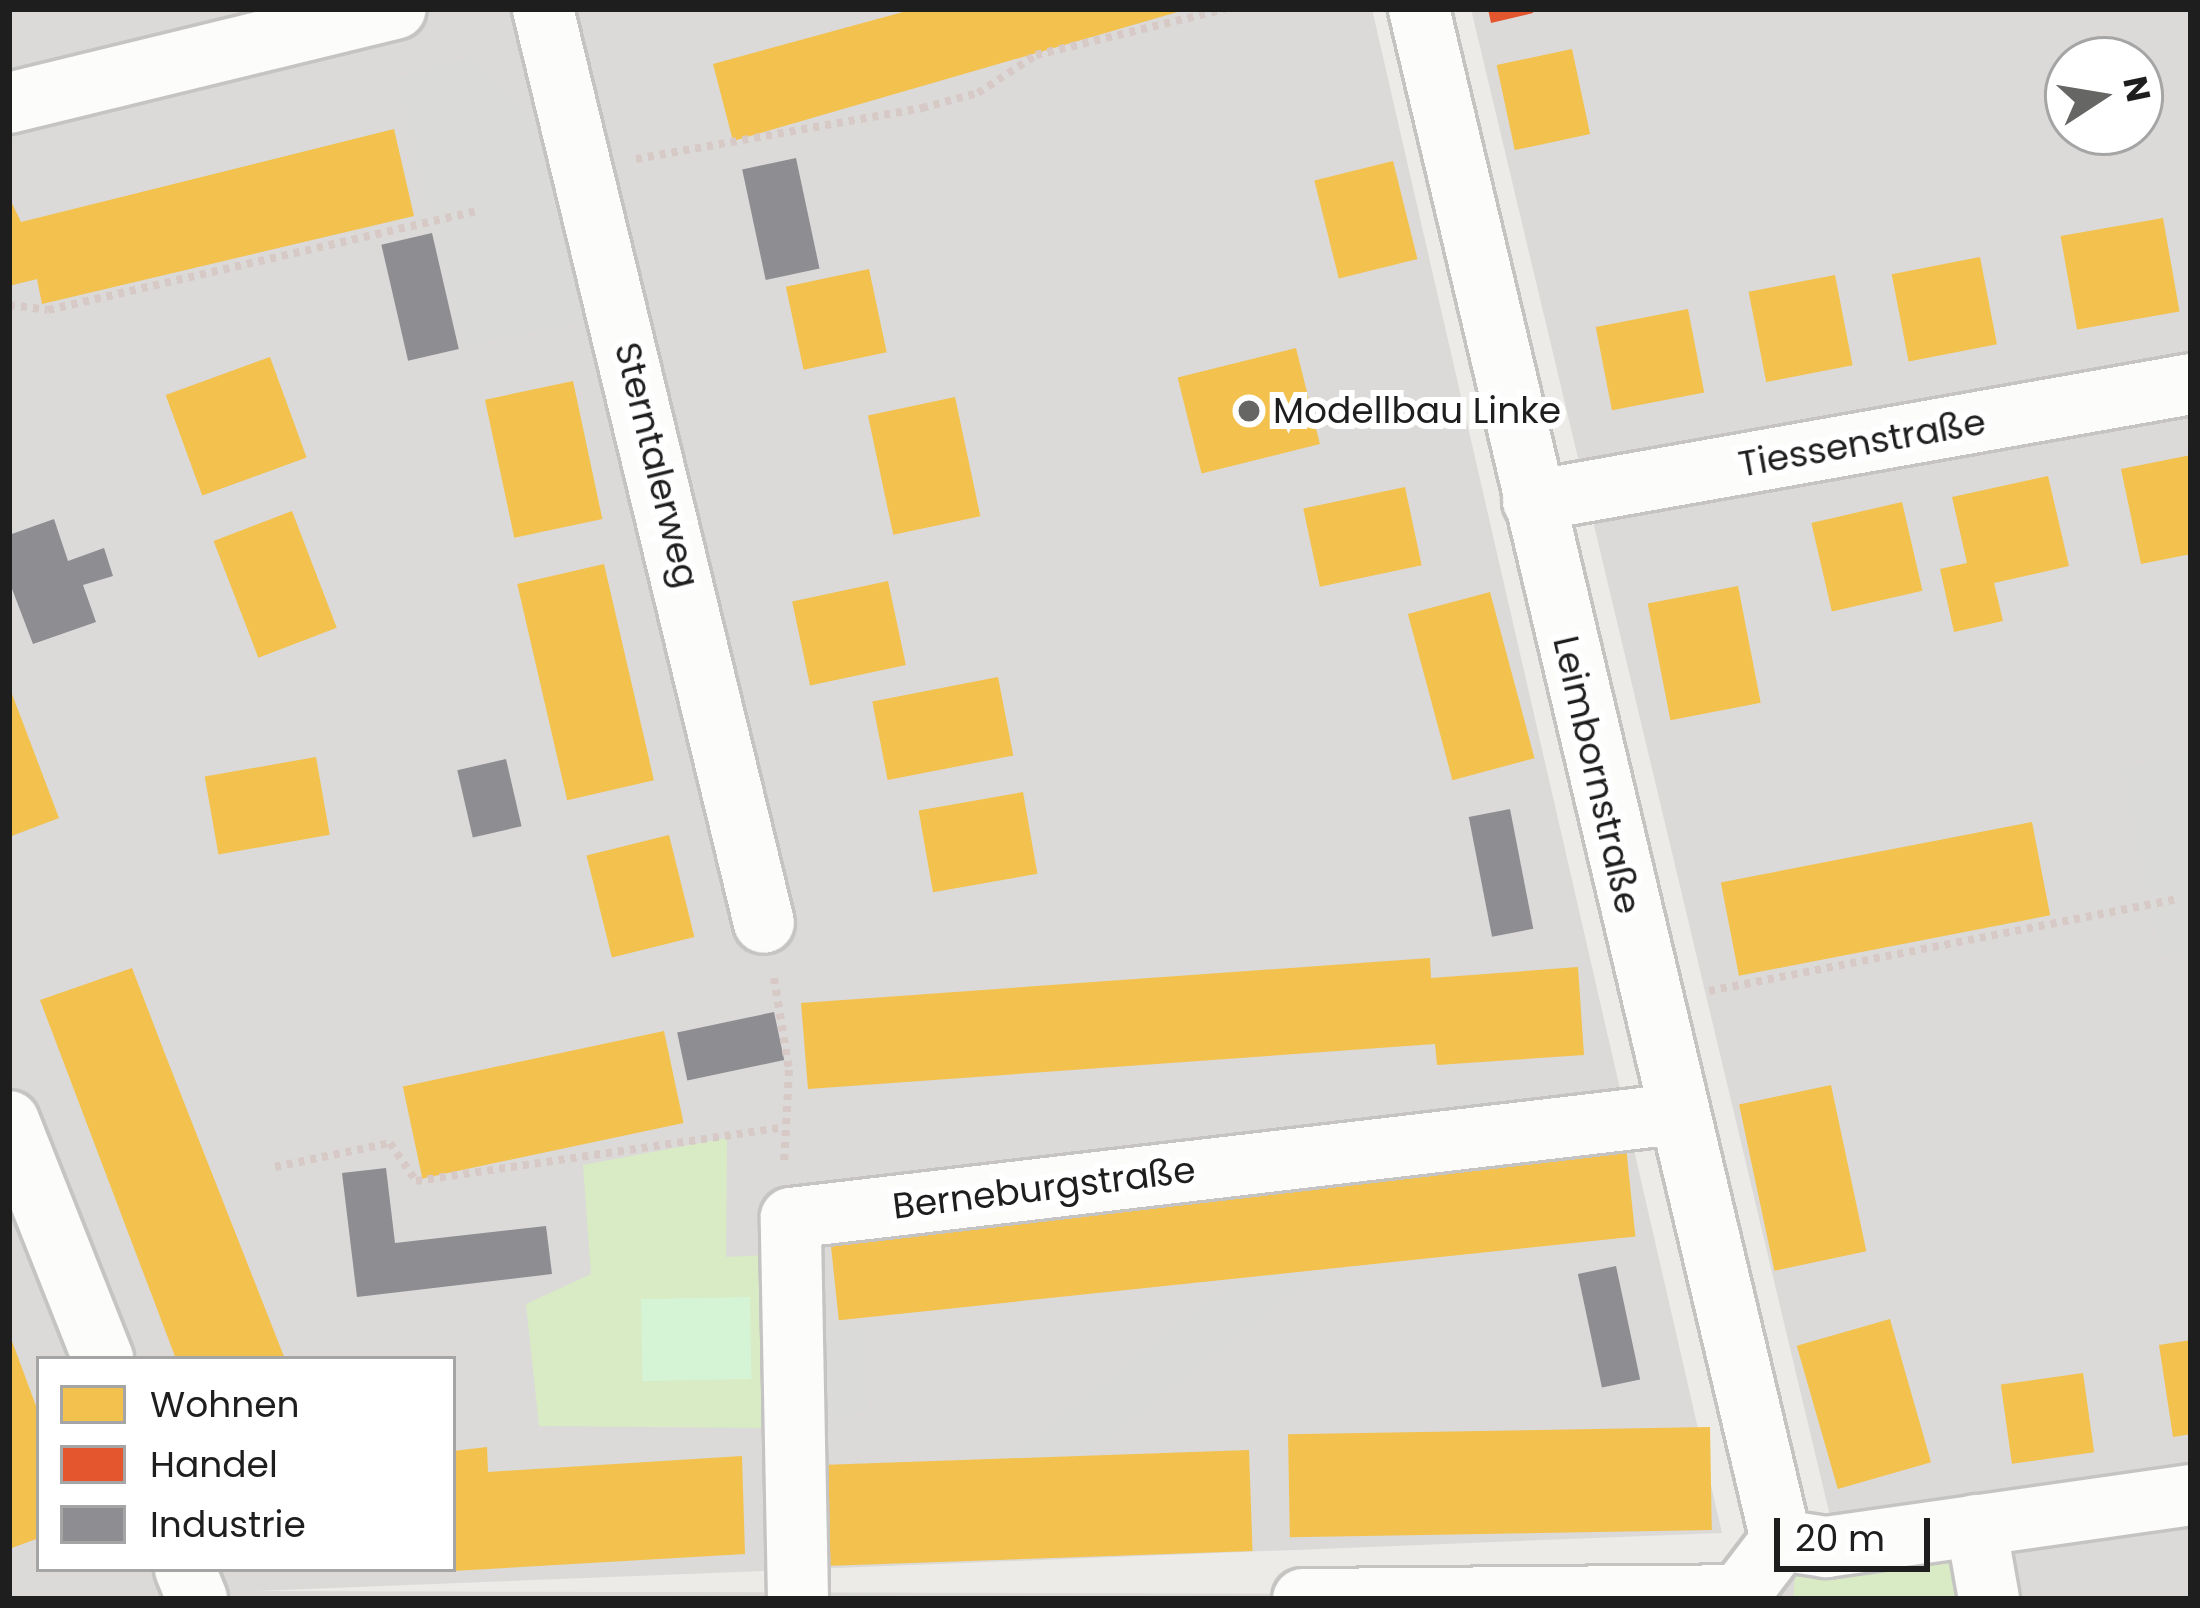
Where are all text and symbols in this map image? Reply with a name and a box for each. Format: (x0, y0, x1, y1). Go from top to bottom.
north arrow (2044, 36, 2164, 156)
text: N (2111, 72, 2162, 106)
street label: Sterntalerweg (606, 338, 708, 592)
place label: Modellbau Linke (1273, 389, 1561, 433)
marker: Modellbau Linke (1236, 398, 1262, 424)
street label: Tiessenstraße (1735, 400, 1989, 486)
street label: Leimbornstraße (1544, 632, 1650, 918)
street label: Berneburgstraße (890, 1148, 1198, 1228)
legend (36, 1356, 456, 1572)
text: Wohnen (150, 1379, 300, 1430)
text: Handel (150, 1439, 278, 1490)
scale bar (1780, 1494, 1936, 1568)
text: Industrie (150, 1499, 306, 1550)
text: 20 m (1795, 1513, 1885, 1564)

